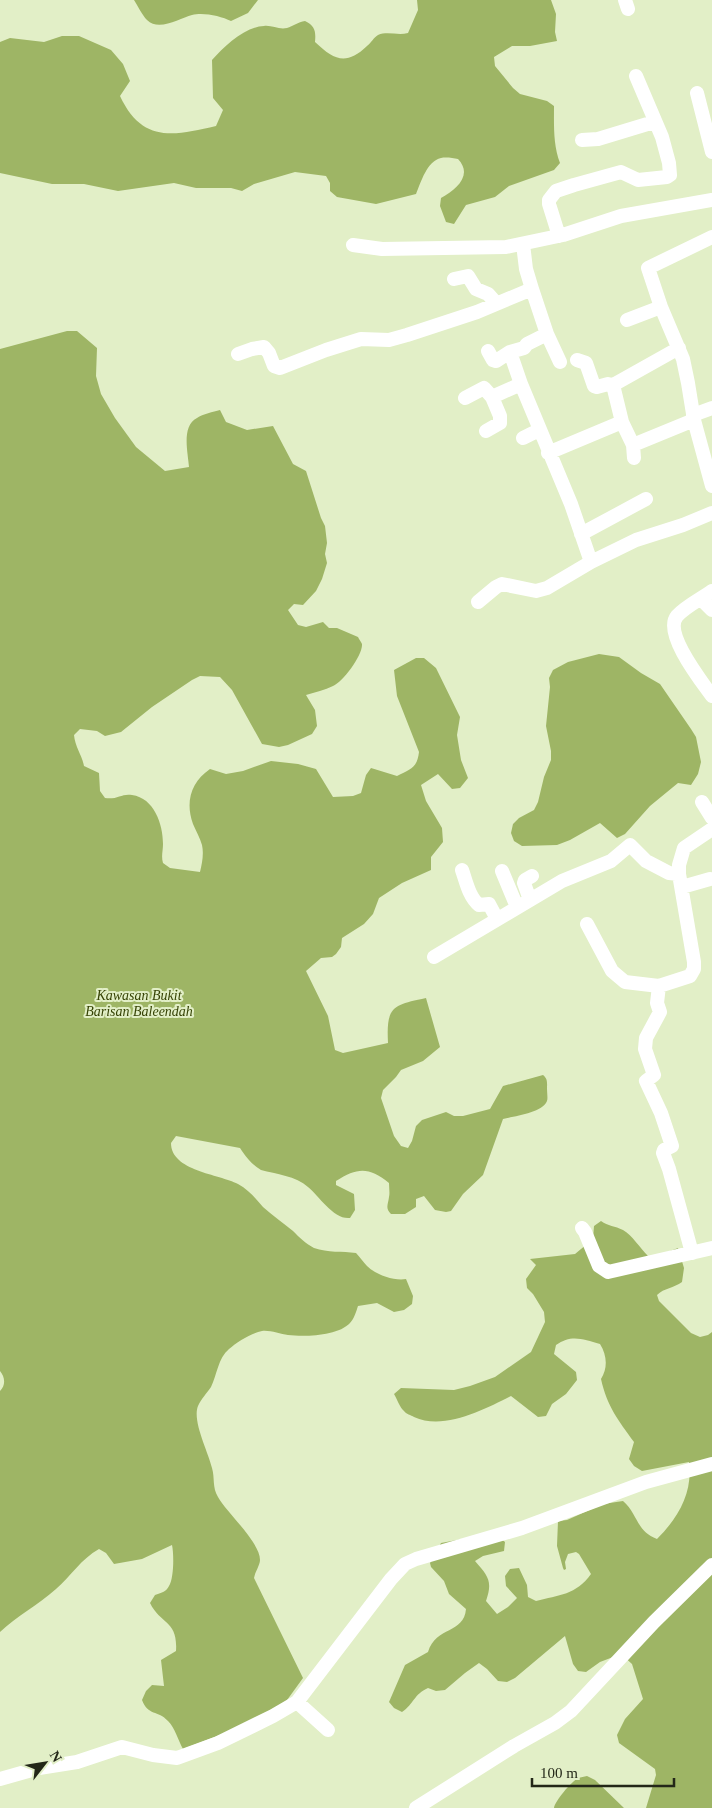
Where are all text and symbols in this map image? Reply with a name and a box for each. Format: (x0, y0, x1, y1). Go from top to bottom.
park label: Kawasan Bukit Barisan Baleendah (85, 988, 193, 1019)
north arrow (20, 1738, 70, 1788)
text: N (47, 1748, 65, 1765)
scale bar (532, 1756, 674, 1788)
text: 100 m (540, 1765, 578, 1781)

